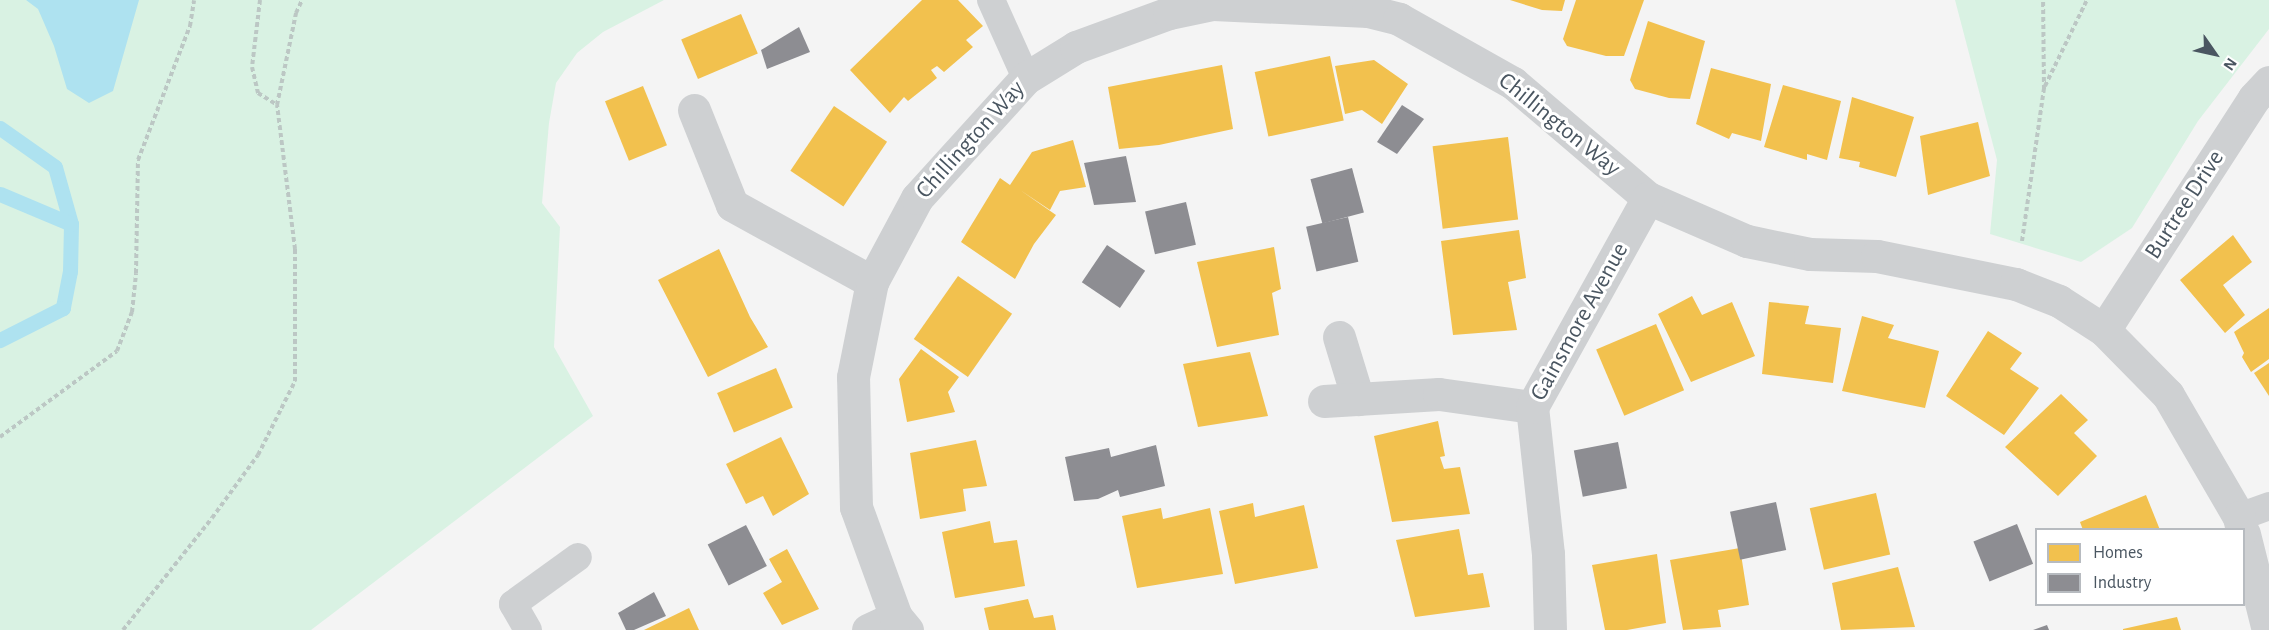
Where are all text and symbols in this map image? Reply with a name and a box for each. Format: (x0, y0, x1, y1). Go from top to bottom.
north arrow (2185, 24, 2245, 84)
text: N (2220, 55, 2240, 73)
street label: Chillington Way (1492, 67, 1626, 183)
street label: Chillington Way (910, 75, 1032, 205)
street label: Burtree Drive (2139, 145, 2231, 265)
street label: Gainsmore Avenue (1525, 238, 1635, 406)
legend (2035, 528, 2245, 606)
text: Homes (2093, 544, 2143, 562)
text: Industry (2093, 574, 2152, 592)

